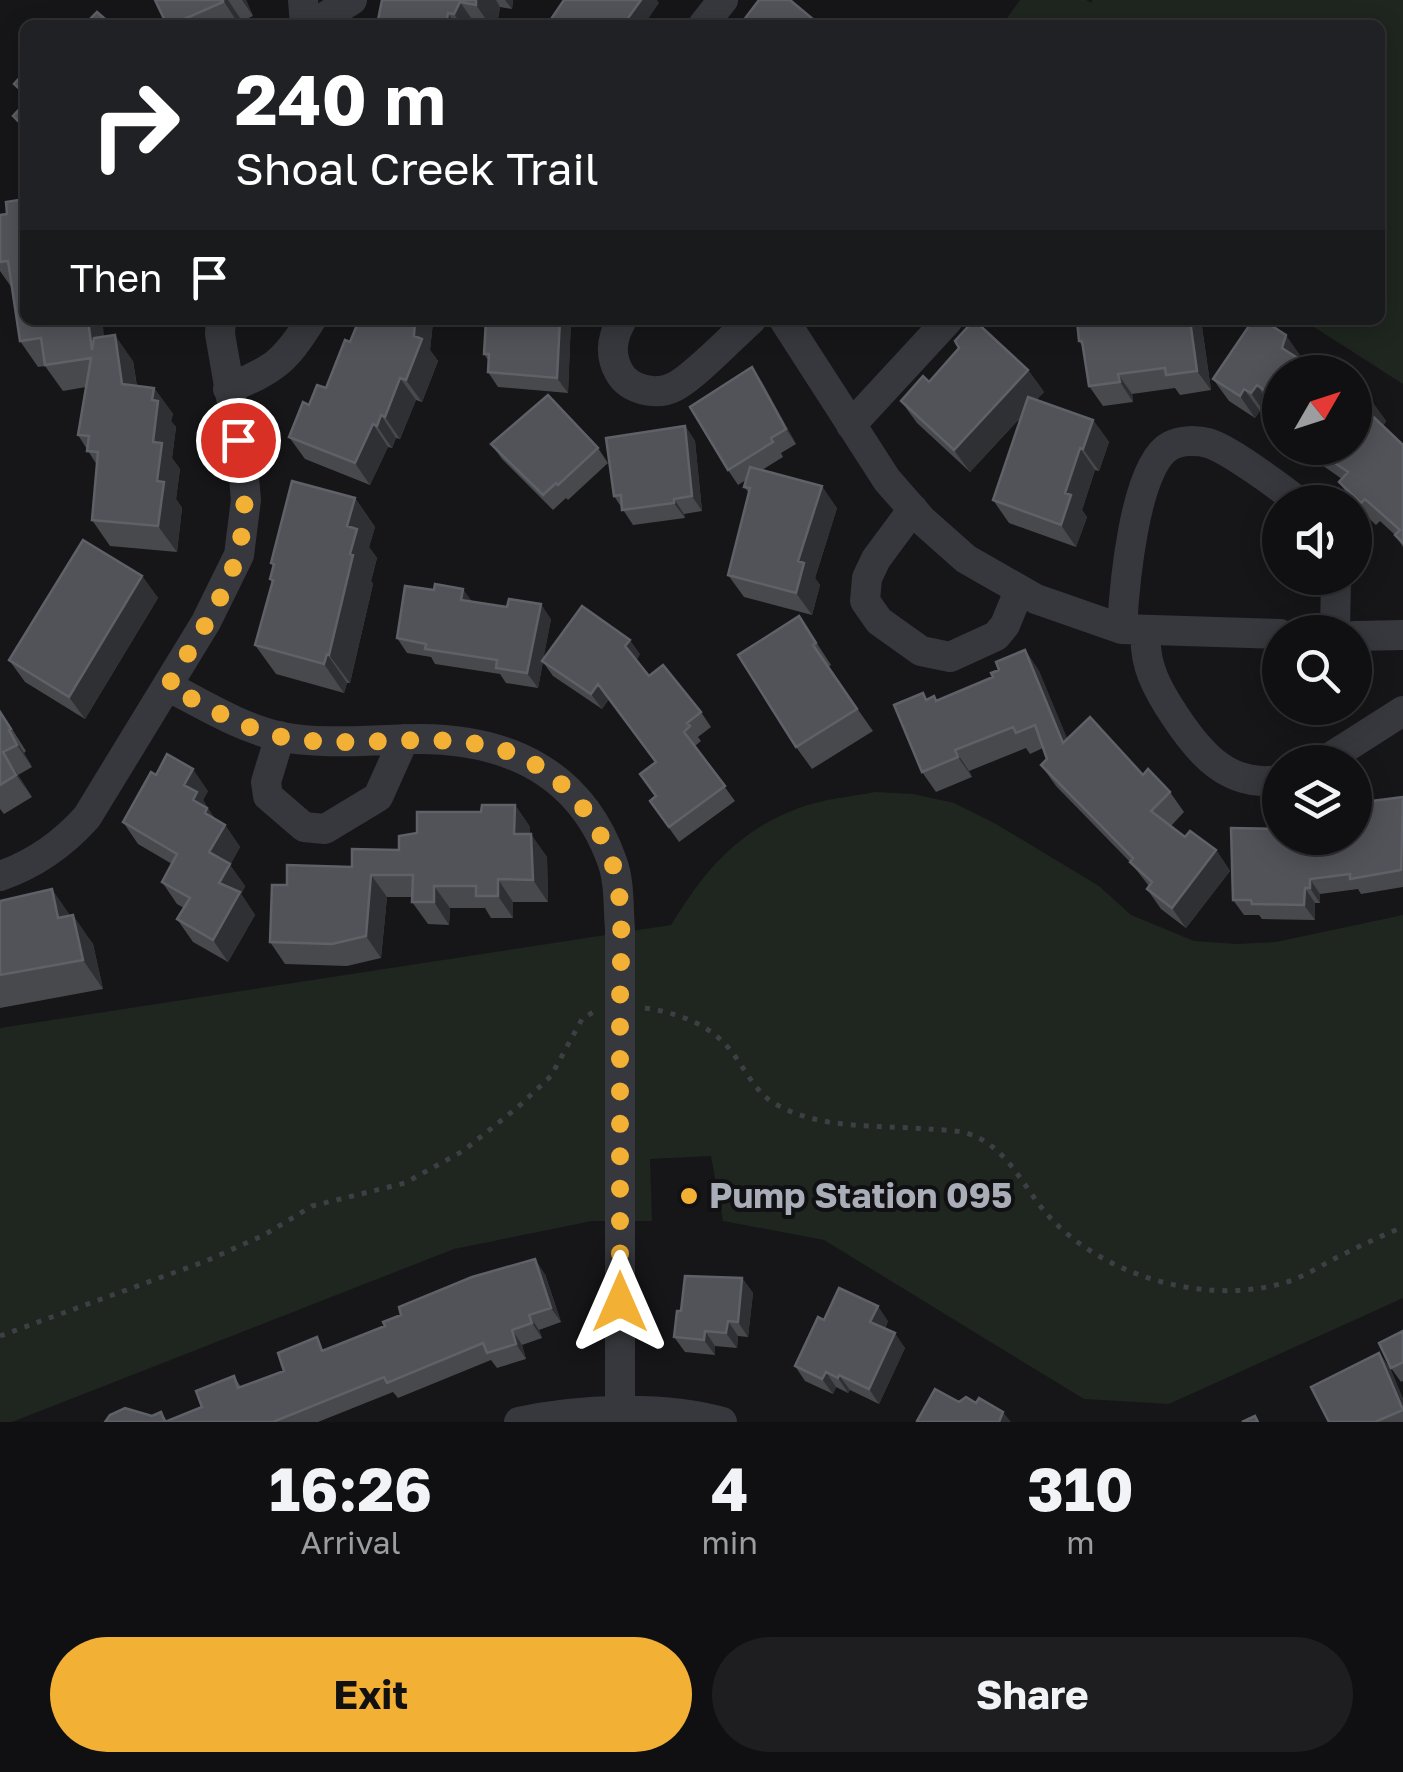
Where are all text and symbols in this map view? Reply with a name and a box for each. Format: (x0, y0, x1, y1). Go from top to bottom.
text: 240 m (235, 56, 446, 140)
icon: right (70, 60, 200, 190)
text: Shoal Creek Trail (235, 141, 599, 195)
icon: arrive (182, 250, 237, 305)
text: Then (70, 255, 162, 300)
north arrow (1262, 355, 1372, 465)
map controls (1262, 355, 1372, 855)
pin (196, 398, 281, 483)
icon: arrive (211, 413, 266, 468)
button: sound (1262, 485, 1372, 595)
button: search (1262, 615, 1372, 725)
button: layers (1262, 745, 1372, 855)
place label: Pump Station 095 (709, 1174, 1012, 1216)
marker: Pump Station 095 (678, 1185, 700, 1207)
position arrow (568, 1250, 672, 1354)
text: 16:26 (269, 1452, 432, 1524)
text: 4 (711, 1452, 748, 1524)
text: 310 (1027, 1452, 1134, 1524)
text: Arrival (301, 1523, 401, 1561)
text: min (701, 1523, 758, 1561)
text: m (1066, 1523, 1095, 1561)
button: Exit (50, 1637, 692, 1752)
button: Share (712, 1637, 1353, 1752)

